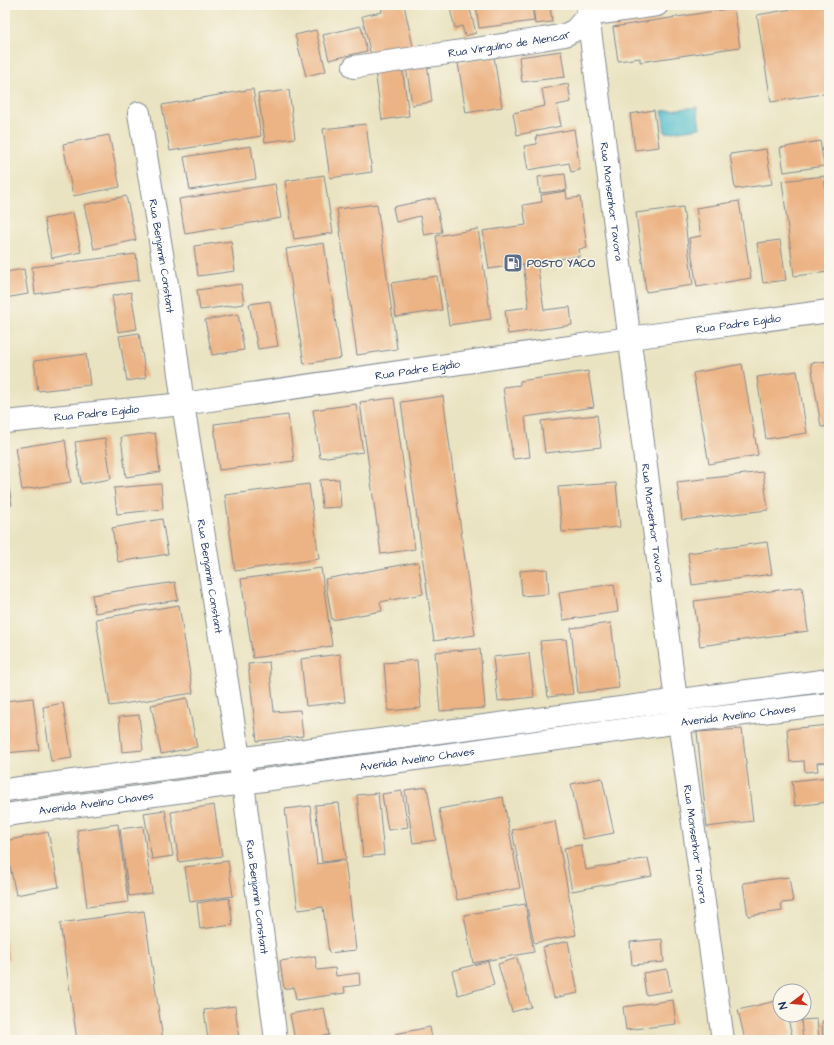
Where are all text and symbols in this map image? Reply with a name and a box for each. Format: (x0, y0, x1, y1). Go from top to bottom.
street label: Rua Virgulino de Alencar (447, 26, 573, 60)
street label: Rua Monsenhor Tavora (597, 141, 627, 262)
street label: Rua Benjamin Constant (146, 198, 178, 315)
fuel station icon: POSTO YACO (502, 252, 524, 274)
place label: POSTO YACO (527, 256, 596, 271)
street label: Rua Padre Egidio (695, 310, 782, 336)
street label: Rua Padre Egidio (374, 356, 462, 383)
street label: Rua Padre Egidio (53, 401, 141, 425)
street label: Rua Monsenhor Tavora (638, 463, 668, 583)
street label: Rua Benjamin Constant (194, 518, 227, 635)
street label: Avenida Avelino Chaves (680, 701, 797, 729)
street label: Avenida Avelino Chaves (359, 743, 476, 774)
street label: Rua Monsenhor Tavora (680, 784, 712, 905)
street label: Avenida Avelino Chaves (38, 788, 155, 818)
street label: Rua Benjamin Constant (243, 839, 273, 956)
north arrow (772, 983, 812, 1023)
text: N (775, 1000, 791, 1011)

